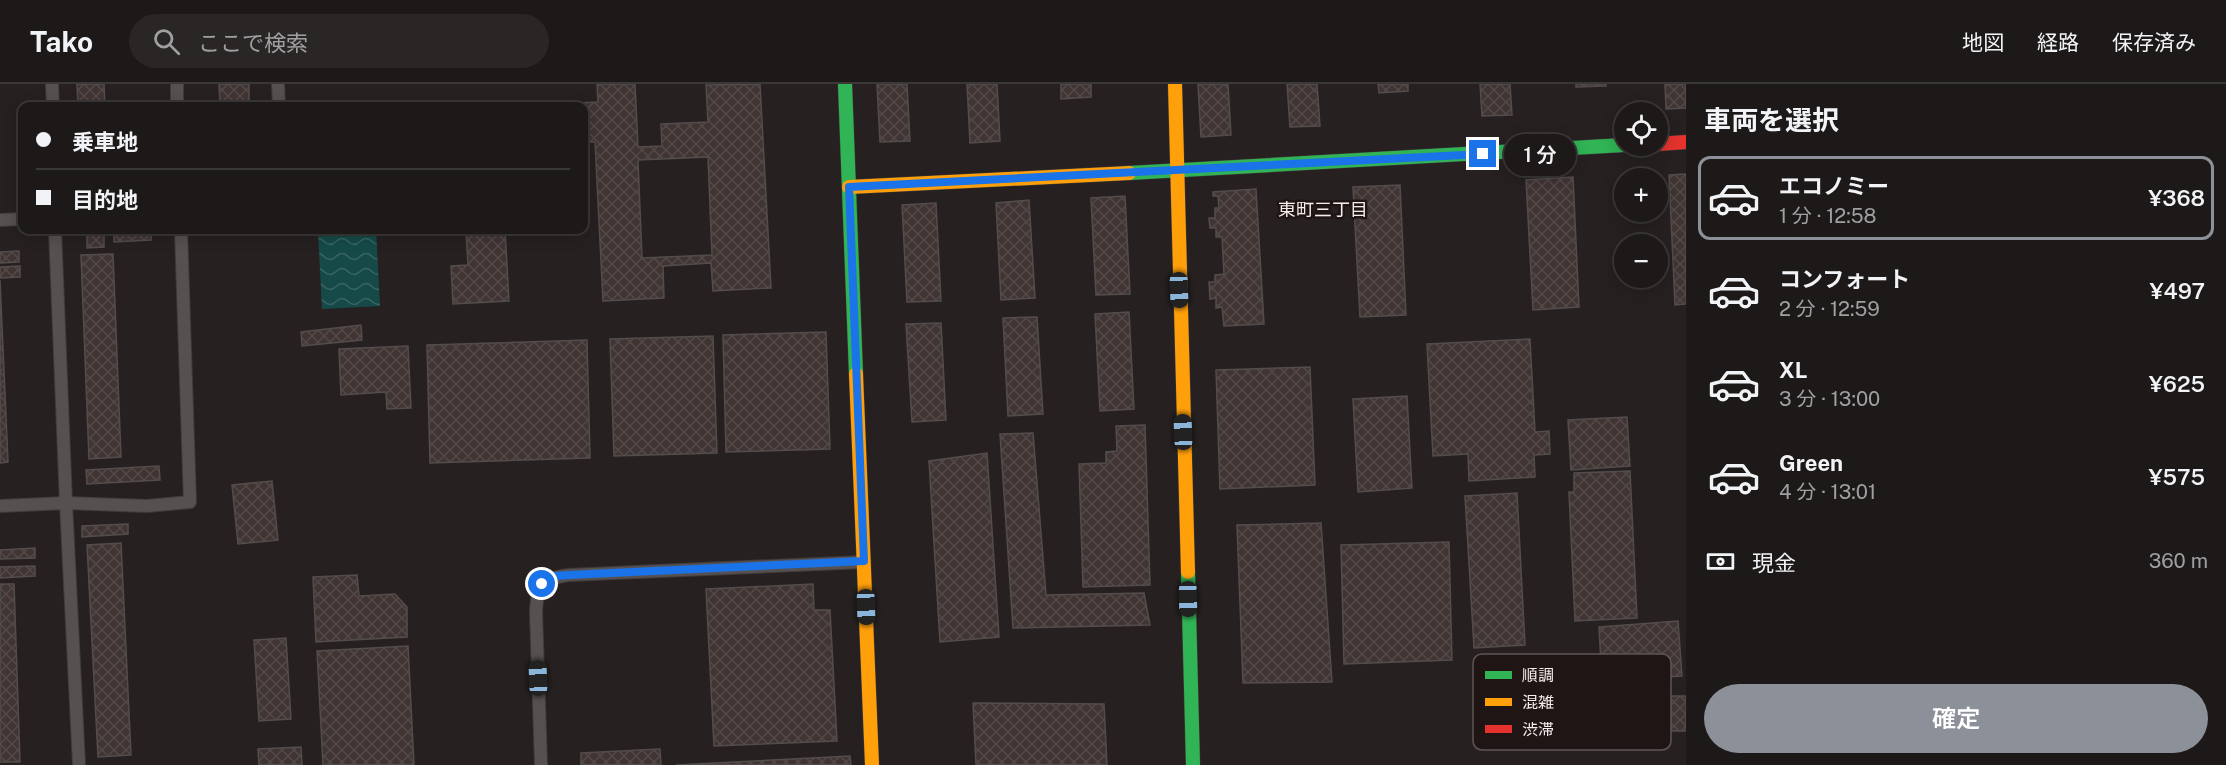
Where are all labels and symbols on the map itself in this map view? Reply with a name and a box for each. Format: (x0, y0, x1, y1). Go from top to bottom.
callout: 1 分 (1504, 133, 1576, 175)
route end (1469, 140, 1496, 167)
district label: 東町三丁目 (1278, 199, 1368, 220)
car (1169, 272, 1189, 308)
car (1173, 414, 1193, 450)
route start (528, 570, 555, 597)
car (1179, 581, 1197, 617)
car (856, 589, 876, 625)
legend (1473, 654, 1671, 750)
car (528, 660, 548, 696)
text: 順調 (1522, 666, 1554, 685)
text: 混雑 (1522, 693, 1554, 712)
text: 渋滞 (1522, 720, 1554, 739)

